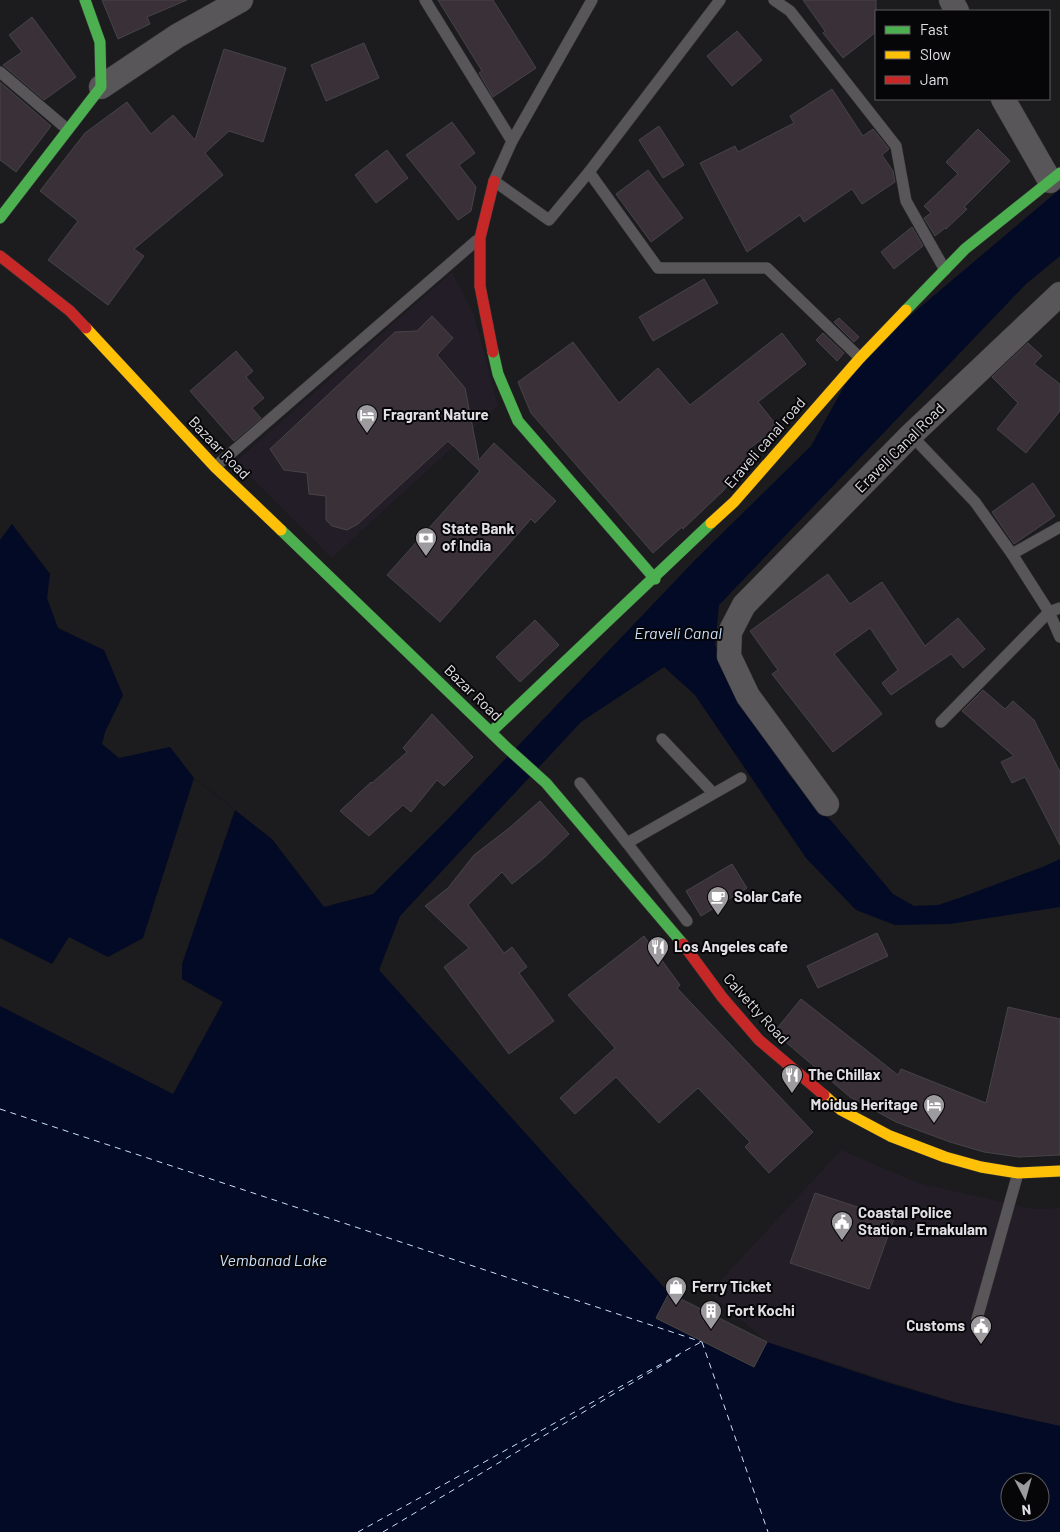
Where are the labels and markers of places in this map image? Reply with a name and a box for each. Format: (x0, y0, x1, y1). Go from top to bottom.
hotel icon: Fragrant Nature (355, 403, 379, 434)
place label: Fragrant Nature (383, 405, 489, 423)
place label: State Bank of India (442, 519, 515, 554)
bank icon: State Bank of India (414, 526, 438, 557)
cafe icon: Solar Cafe (706, 885, 730, 916)
place label: Solar Cafe (734, 887, 802, 905)
restaurant icon: Los Angeles cafe (646, 935, 670, 966)
place label: Los Angeles cafe (674, 937, 788, 955)
restaurant icon: The Chillax (780, 1063, 804, 1094)
place label: The Chillax (808, 1065, 881, 1083)
hotel icon: Moidus Heritage (922, 1093, 946, 1124)
place label: Moidus Heritage (811, 1095, 918, 1113)
place label: Coastal Police Station , Ernakulam (858, 1203, 987, 1238)
public building icon: Coastal Police Station , Ernakulam (830, 1210, 854, 1241)
shop icon: Ferry Ticket (664, 1275, 688, 1306)
place label: Ferry Ticket (692, 1277, 772, 1295)
building icon: Fort Kochi (699, 1299, 723, 1330)
place label: Fort Kochi (727, 1301, 795, 1319)
public building icon: Customs (969, 1314, 993, 1345)
place label: Customs (906, 1316, 965, 1334)

